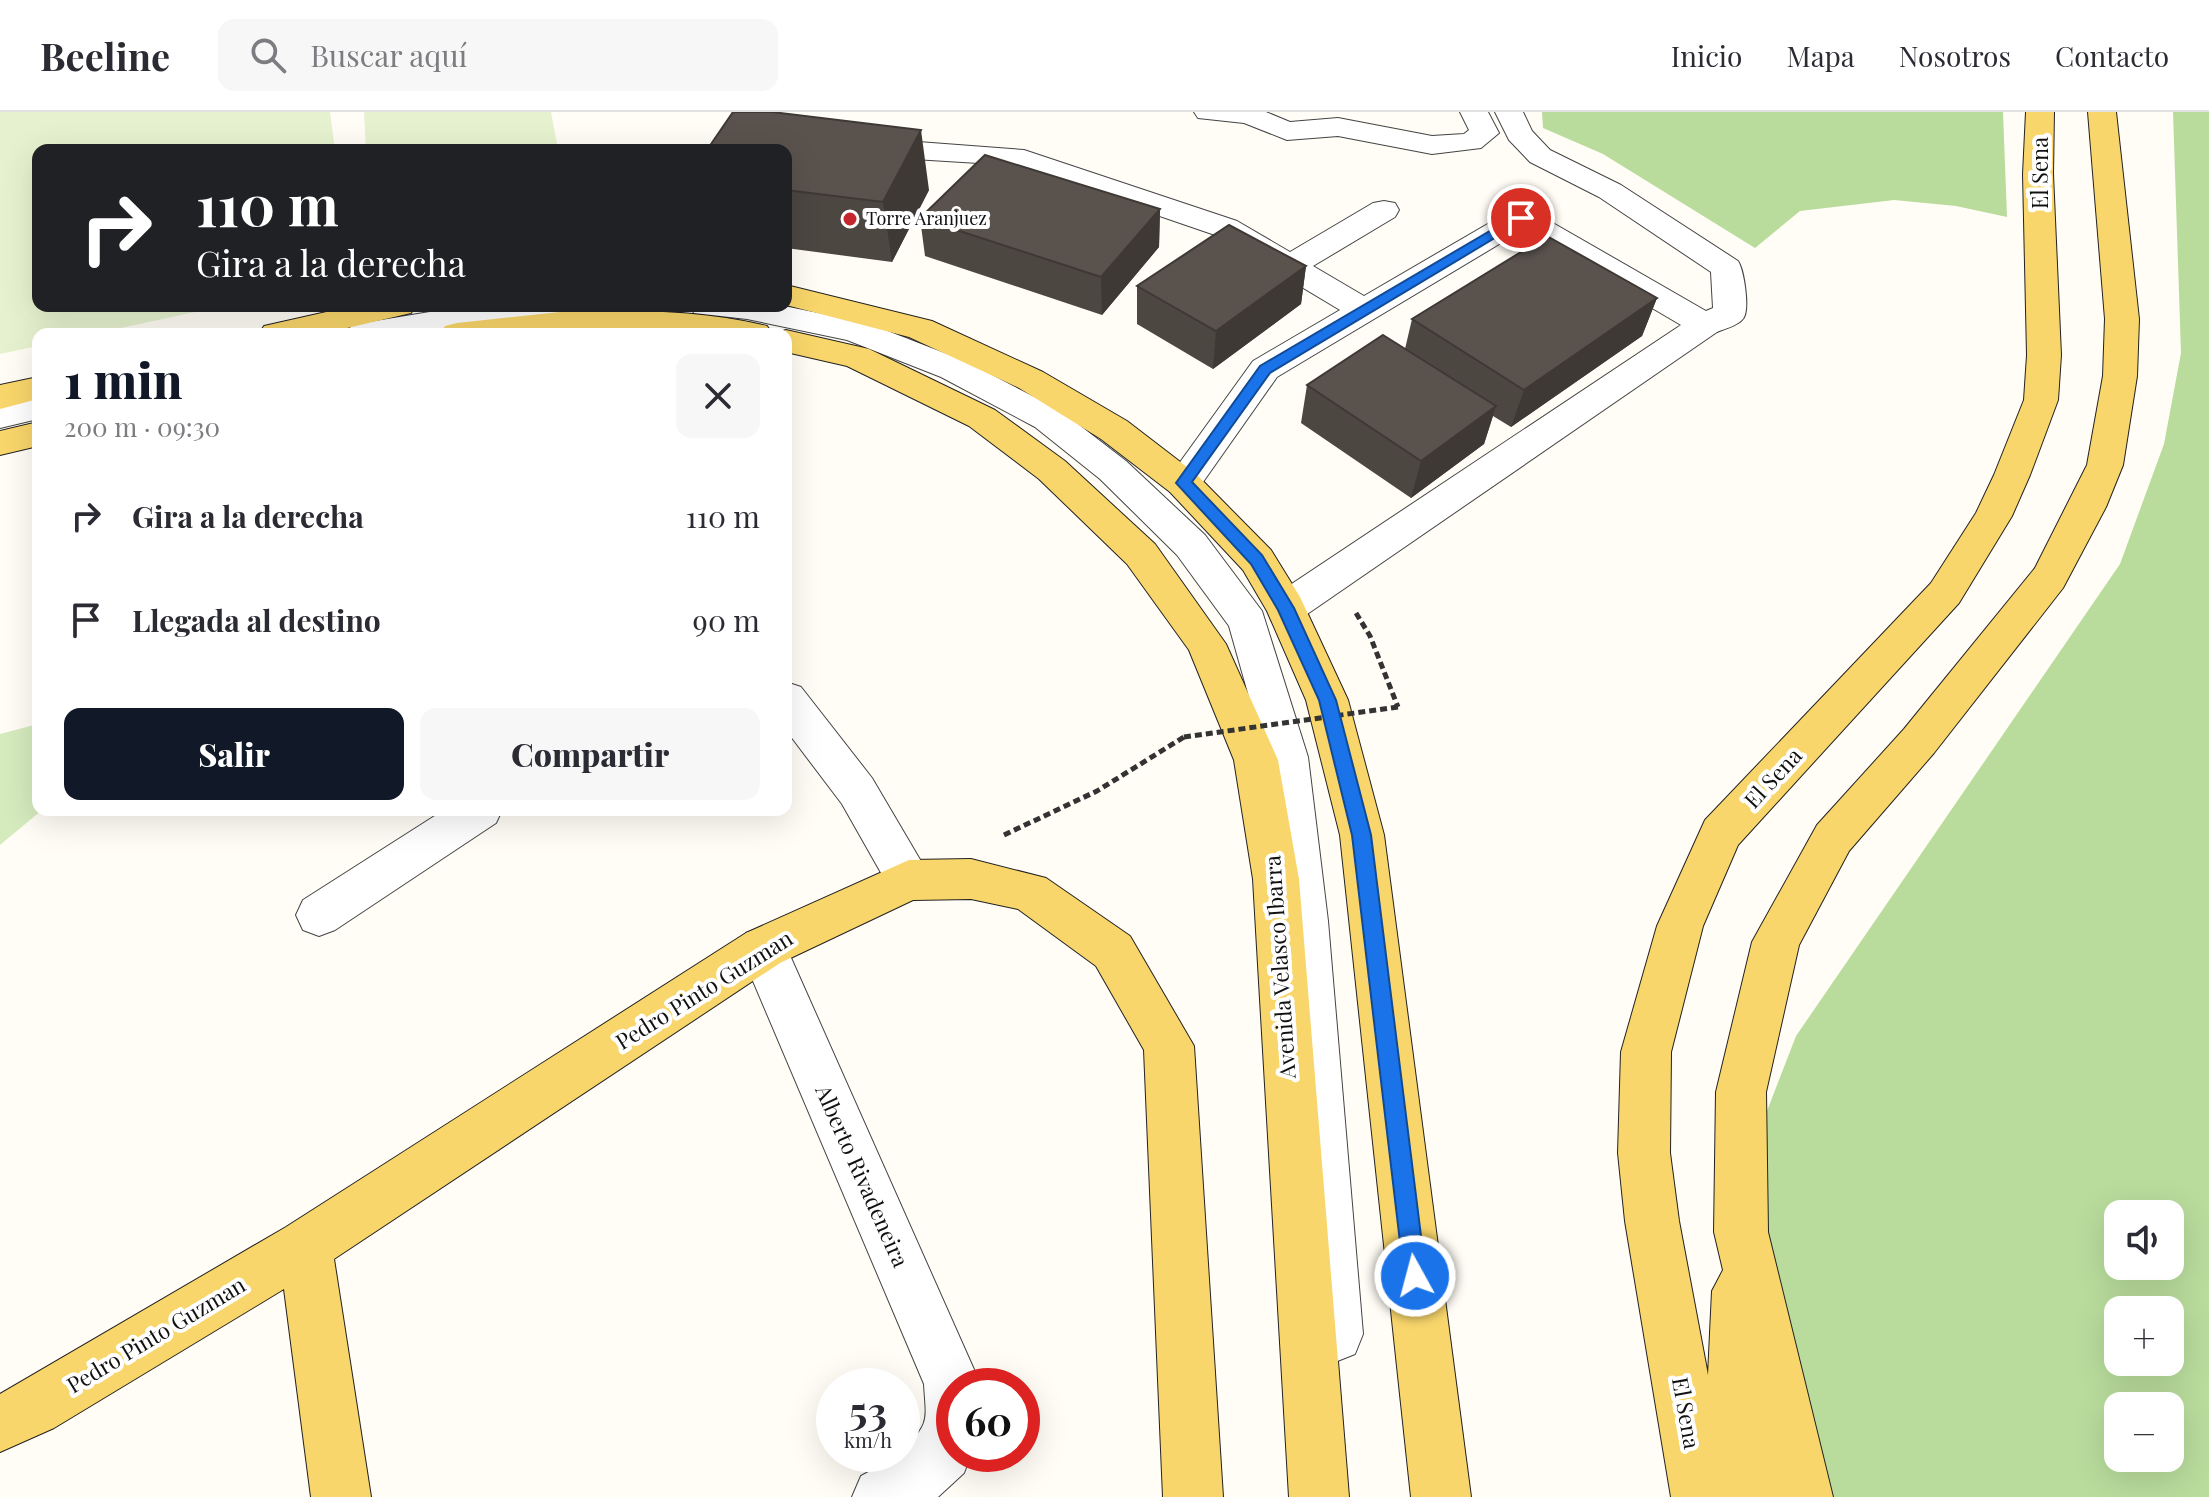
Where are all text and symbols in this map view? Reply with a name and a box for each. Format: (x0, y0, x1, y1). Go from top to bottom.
search box (218, 19, 778, 91)
text: Beeline (40, 30, 170, 81)
icon: search (246, 33, 290, 77)
text: Buscar aquí (310, 35, 467, 75)
text: Inicio (1671, 37, 1742, 74)
text: Mapa (1786, 37, 1855, 74)
text: Nosotros (1899, 37, 2011, 74)
text: Contacto (2055, 37, 2169, 74)
street label: El Sena (2024, 137, 2054, 209)
text: 110 m (196, 166, 339, 241)
icon: right (64, 176, 168, 280)
pin (1487, 184, 1555, 252)
icon: arrive (1499, 196, 1543, 240)
place label: Torre Aranjuez (866, 206, 987, 230)
marker: Torre Aranjuez (841, 210, 859, 228)
text: Gira a la derecha (196, 238, 466, 286)
text: 1 min (64, 347, 182, 411)
button: close (676, 354, 760, 438)
text: 200 m · 09:30 (64, 409, 220, 444)
icon: right (64, 494, 108, 538)
text: Gira a la derecha (132, 496, 364, 536)
text: 110 m (686, 496, 760, 536)
icon: arrive (64, 598, 108, 642)
text: Llegada al destino (132, 600, 381, 640)
text: 90 m (693, 600, 760, 640)
button: Salir (64, 708, 404, 800)
button: Compartir (420, 708, 760, 800)
street label: El Sena (1737, 741, 1808, 814)
street label: Avenida Velasco Ibarra (1256, 854, 1302, 1081)
street label: Pedro Pinto Guzman (609, 922, 798, 1056)
street label: Alberto Rivadeneira (809, 1079, 917, 1271)
map controls (2104, 1200, 2184, 1472)
button: sound (2104, 1200, 2184, 1280)
position arrow (1373, 1234, 1457, 1318)
street label: Pedro Pinto Guzman (61, 1269, 250, 1399)
button: + (2104, 1296, 2184, 1376)
speed limit sign: 60 (936, 1368, 1040, 1472)
street label: El Sena (1666, 1375, 1708, 1451)
text: 53 (849, 1383, 887, 1436)
button: − (2104, 1392, 2184, 1472)
text: km/h (844, 1426, 892, 1453)

